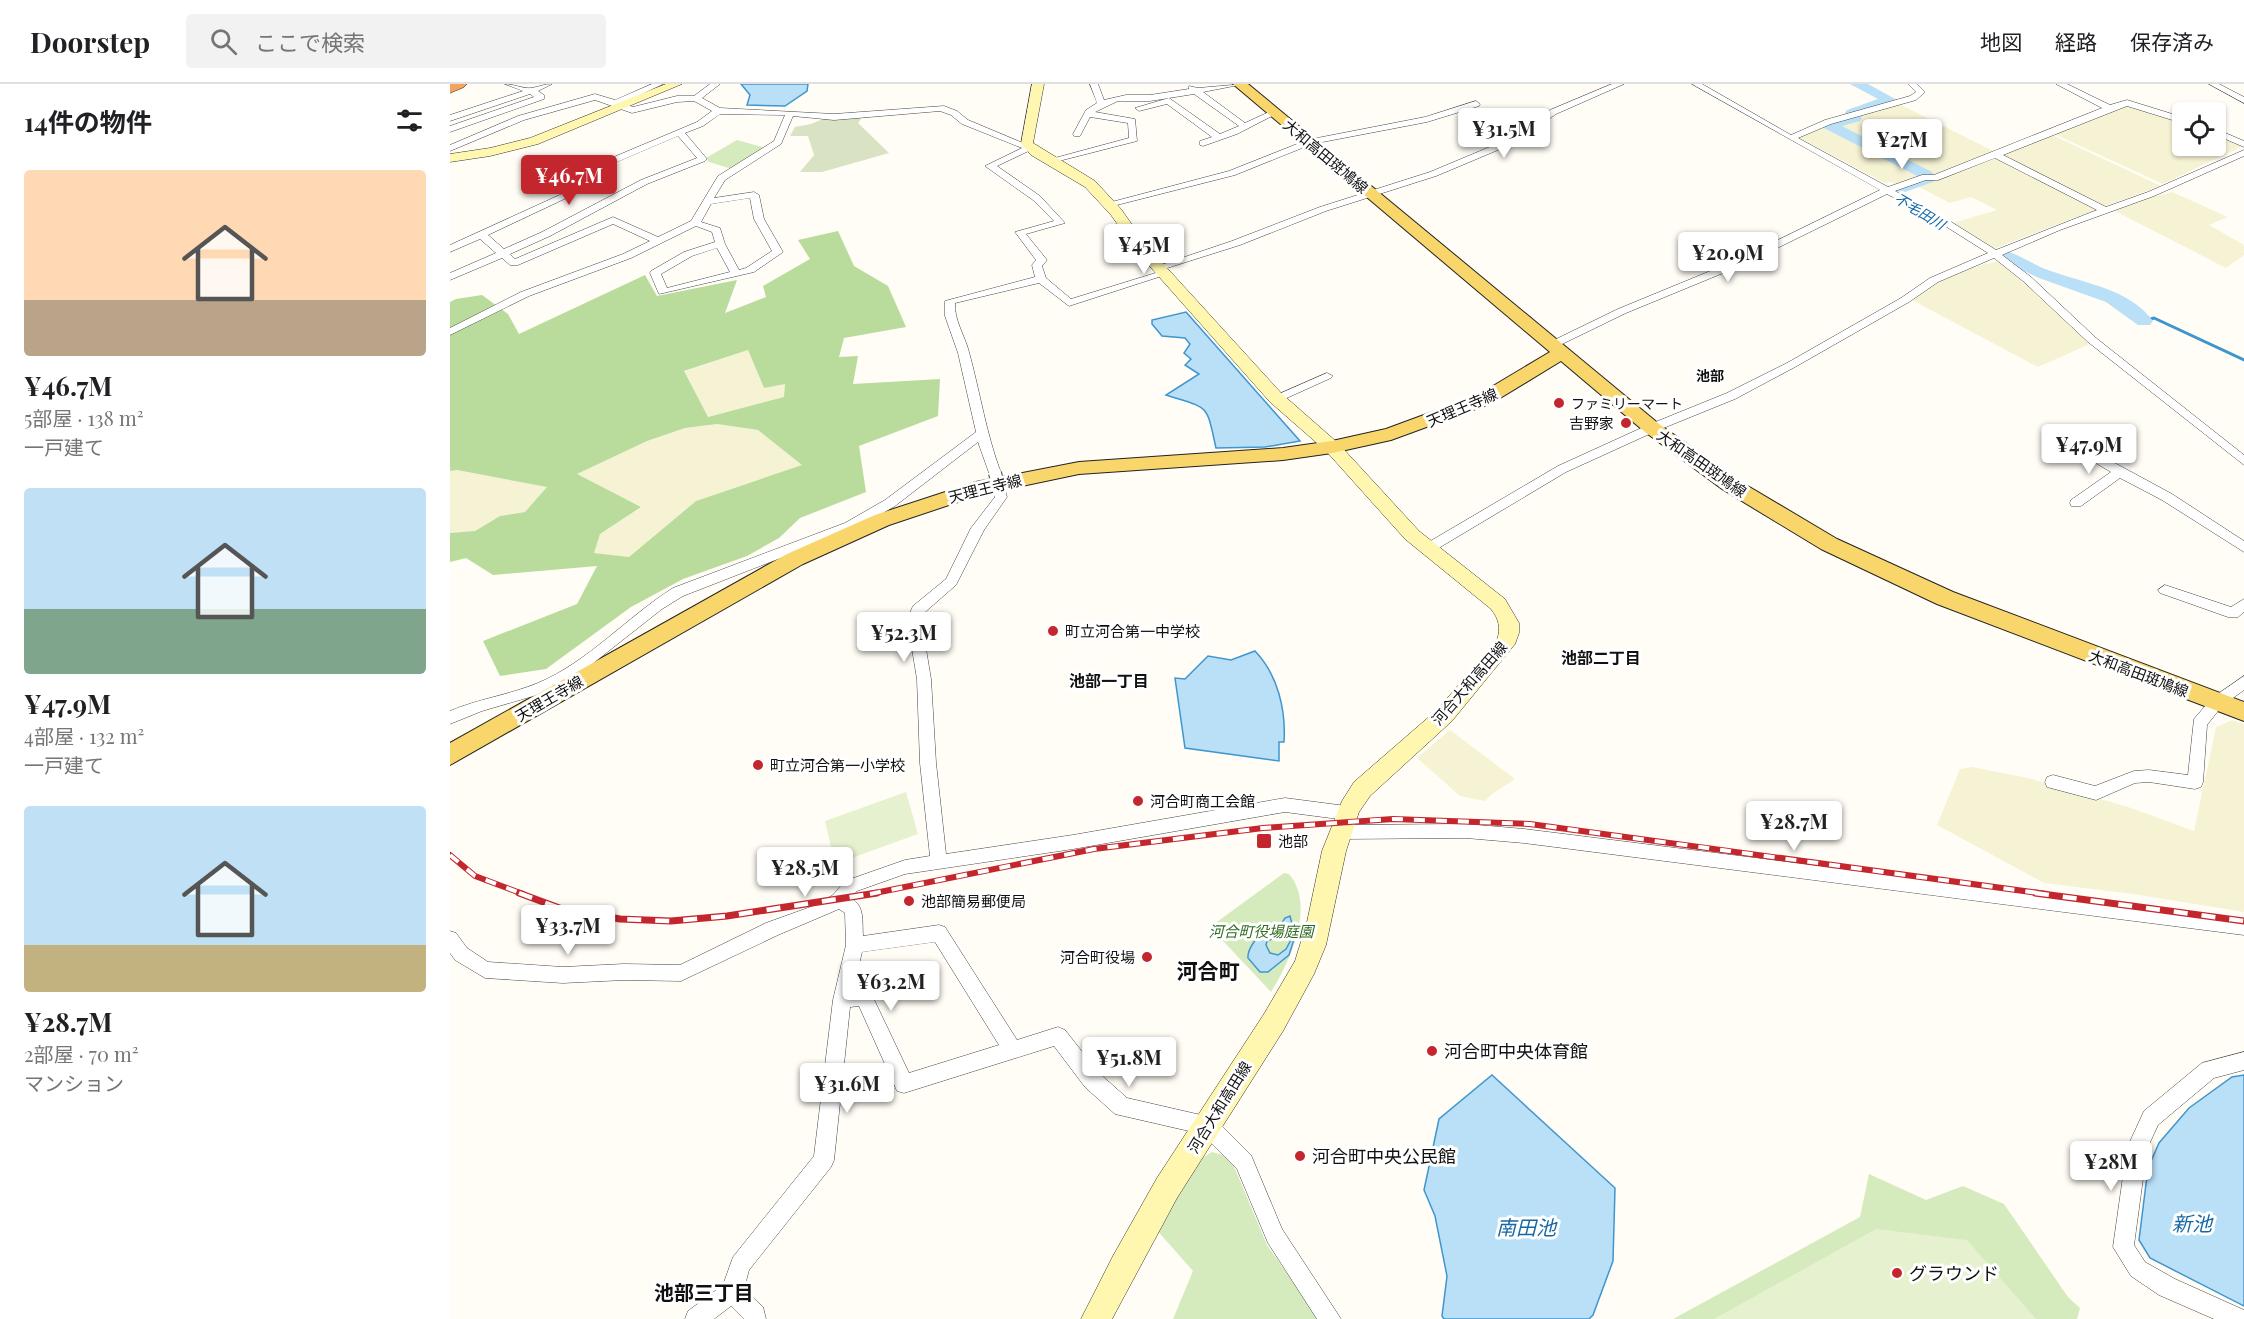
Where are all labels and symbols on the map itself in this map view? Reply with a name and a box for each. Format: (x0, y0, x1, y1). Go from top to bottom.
pin: ¥31.5M (1455, 108, 1553, 159)
street label: 大和高田斑鳩線 (1279, 115, 1373, 197)
pin: ¥27M (1866, 119, 1938, 170)
pin: ¥46.7M (520, 155, 618, 206)
water label: 不毛田川 (1891, 188, 1951, 235)
pin: ¥45M (1108, 224, 1180, 275)
pin: ¥20.9M (1679, 232, 1777, 283)
district label: 池部 (1696, 366, 1724, 385)
street label: 天理王寺線 (1424, 383, 1500, 431)
place label: ファミリーマート (1571, 394, 1683, 413)
marker: ファミリーマート (1552, 396, 1566, 410)
place label: 吉野家 (1569, 413, 1614, 433)
marker: 吉野家 (1619, 416, 1633, 430)
pin: ¥47.9M (2040, 424, 2138, 475)
street label: 大和高田斑鳩線 (1653, 425, 1751, 501)
street label: 天理王寺線 (946, 469, 1024, 507)
pin: ¥52.3M (855, 612, 953, 663)
place label: 町立河合第一中学校 (1065, 621, 1200, 641)
marker: 町立河合第一中学校 (1046, 624, 1060, 638)
street label: 河合大和高田線 (1427, 637, 1511, 729)
street label: 大和高田斑鳩線 (2086, 645, 2192, 701)
district label: 池部二丁目 (1561, 647, 1641, 668)
district label: 池部一丁目 (1069, 670, 1149, 691)
street label: 天理王寺線 (512, 671, 586, 725)
place label: 町立河合第一小学校 (770, 755, 905, 775)
marker: 町立河合第一小学校 (751, 758, 765, 772)
place label: 河合町商工会館 (1150, 791, 1255, 811)
marker: 河合町商工会館 (1131, 794, 1145, 808)
pin: ¥28.7M (1745, 801, 1843, 852)
place label: 池部 (1278, 831, 1308, 851)
marker: 池部 (1255, 832, 1273, 850)
pin: ¥28.5M (756, 847, 854, 898)
place label: 池部簡易郵便局 (921, 891, 1026, 911)
marker: 池部簡易郵便局 (902, 894, 916, 908)
pin: ¥33.7M (519, 905, 617, 956)
park label: 河合町役場庭園 (1208, 921, 1315, 941)
place label: 河合町役場 (1060, 947, 1135, 967)
marker: 河合町役場 (1140, 950, 1154, 964)
district label: 河合町 (1177, 956, 1240, 984)
pin: ¥63.2M (842, 961, 940, 1012)
pin: ¥51.8M (1080, 1037, 1178, 1088)
place label: 河合町中央体育館 (1444, 1039, 1588, 1063)
marker: 河合町中央体育館 (1425, 1044, 1439, 1058)
street label: 河合大和高田線 (1183, 1057, 1255, 1157)
pin: ¥31.6M (798, 1063, 896, 1114)
pin: ¥28M (2075, 1141, 2147, 1192)
place label: 河合町中央公民館 (1312, 1144, 1456, 1168)
marker: 河合町中央公民館 (1293, 1149, 1307, 1163)
water label: 新池 (2172, 1209, 2214, 1236)
water label: 南田池 (1496, 1213, 1558, 1240)
place label: グラウンド (1909, 1261, 1999, 1285)
marker: グラウンド (1890, 1266, 1904, 1280)
district label: 池部三丁目 (654, 1278, 754, 1305)

